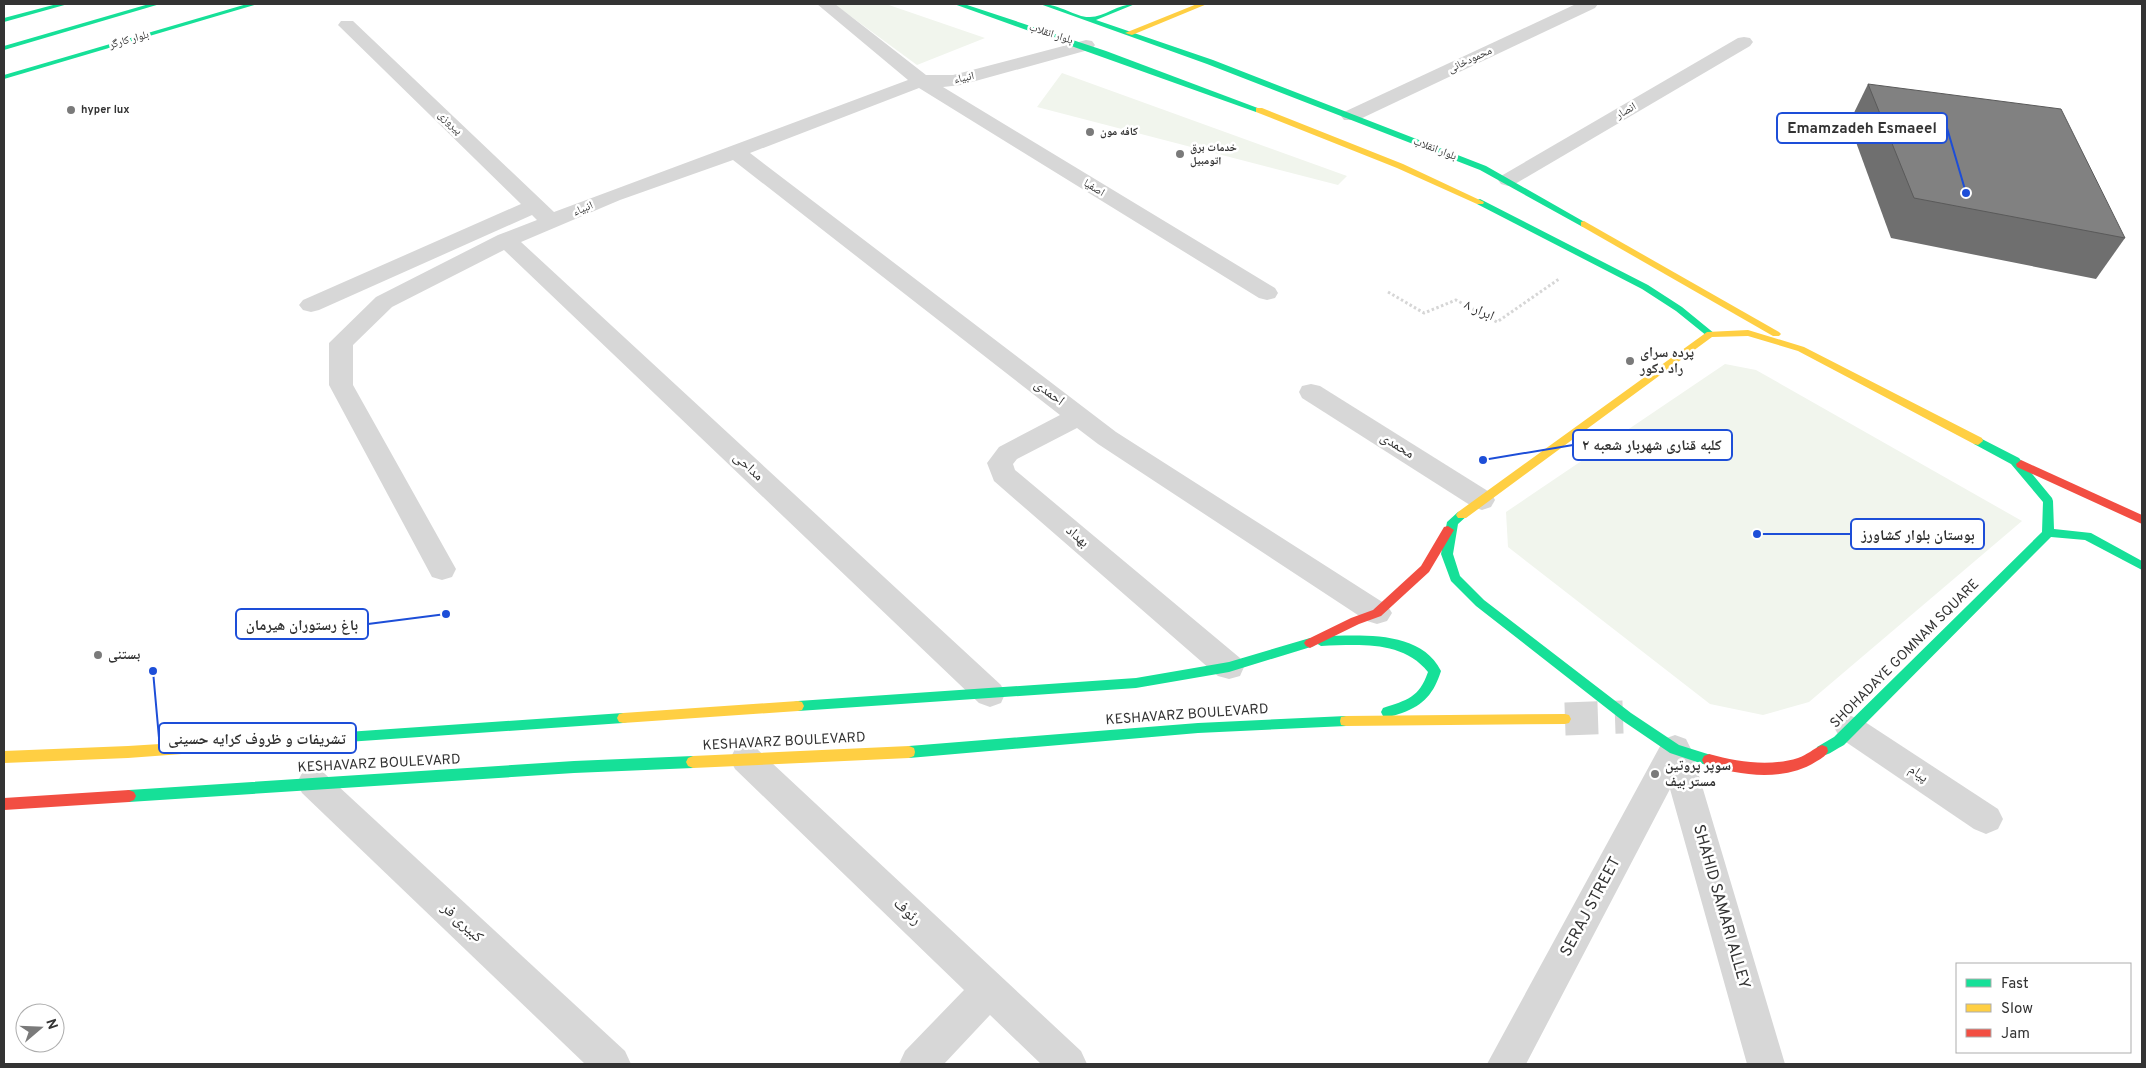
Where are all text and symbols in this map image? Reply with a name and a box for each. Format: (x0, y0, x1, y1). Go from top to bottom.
street label: بلوار انقلاب (1027, 20, 1075, 48)
street label: بلوار کارگر (106, 28, 151, 53)
street label: محمودخانی (1446, 44, 1494, 76)
street label: انبیاء (953, 69, 975, 87)
street label: انصار (1612, 100, 1639, 123)
place label: hyper lux (81, 103, 130, 117)
marker: hyper lux (65, 104, 77, 116)
street label: پیروزی (435, 108, 465, 138)
callout: Emamzadeh Esmaeel (1777, 113, 1947, 143)
text: Emamzadeh Esmaeel (1787, 120, 1937, 139)
place label: کافه مون (1100, 125, 1138, 139)
marker: کافه مون (1084, 126, 1096, 138)
street label: بلوار انقلاب (1411, 134, 1459, 164)
place label: خدمات برق اتومبیل (1190, 141, 1237, 168)
marker: خدمات برق اتومبیل (1174, 148, 1186, 160)
street label: اصفیا (1081, 176, 1107, 200)
street label: انبیاء (571, 199, 595, 219)
street label: ابرار ۸ (1461, 297, 1497, 325)
place label: پرده سرای راد دکور (1639, 345, 1694, 378)
marker: پرده سرای راد دکور (1624, 355, 1636, 367)
street label: احمدی (1031, 376, 1067, 410)
street label: محمدی (1377, 429, 1417, 463)
callout: کلبه قناری شهربار شعبه ۲ (1573, 430, 1732, 460)
text: کلبه قناری شهربار شعبه ۲ (1582, 437, 1722, 456)
street label: مداحی (729, 449, 767, 485)
callout: بوستان بلوار کشاورز (1851, 519, 1984, 549)
street label: بهداد (1062, 522, 1092, 552)
text: بوستان بلوار کشاورز (1860, 527, 1975, 546)
street label: SHOHADAYE GOMNAM SQUARE (1827, 576, 1983, 732)
callout: باغ رستوران هیرمان (236, 609, 368, 639)
text: باغ رستوران هیرمان (246, 617, 358, 636)
place label: بستنی (108, 647, 141, 664)
marker: بستنی (92, 649, 104, 661)
street label: KESHAVARZ BOULEVARD (1105, 701, 1269, 729)
callout: تشریفات و ظروف کرایه حسینی (159, 723, 356, 753)
street label: KESHAVARZ BOULEVARD (702, 729, 866, 755)
text: تشریفات و ظروف کرایه حسینی (168, 731, 346, 750)
street label: KESHAVARZ BOULEVARD (297, 751, 461, 777)
place label: سوپر پروتین مستر بیف (1665, 758, 1731, 791)
street label: پیام (1905, 761, 1931, 787)
marker: سوپر پروتین مستر بیف (1649, 768, 1661, 780)
street label: SHAHID SAMARI ALLEY (1688, 822, 1754, 992)
street label: SERAJ STREET (1556, 854, 1626, 960)
street label: رئوف (889, 894, 925, 930)
street label: کبیری فر (436, 898, 487, 948)
legend (1956, 963, 2131, 1053)
text: Fast (2001, 975, 2029, 994)
text: Slow (2001, 1000, 2033, 1019)
north arrow (15, 1003, 65, 1053)
text: N (41, 1017, 61, 1032)
text: Jam (2001, 1025, 2030, 1044)

